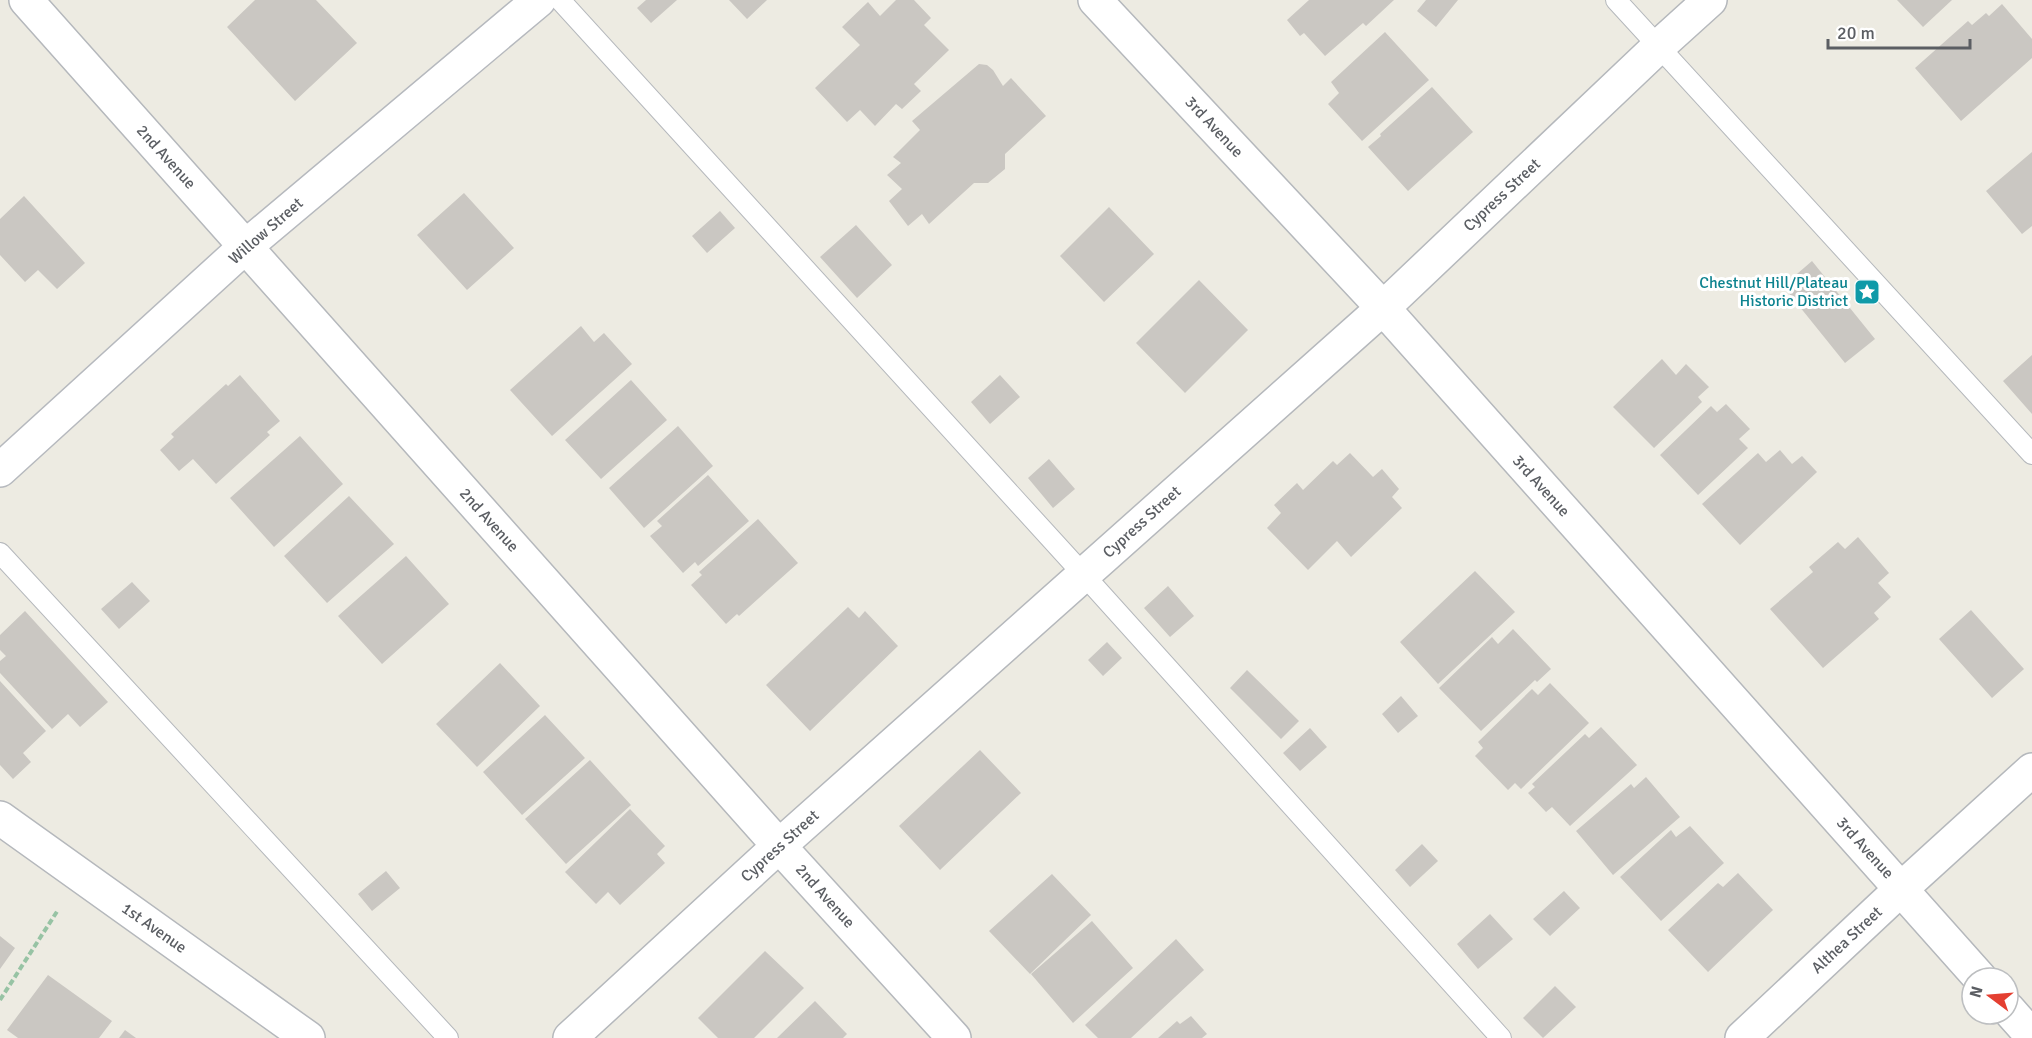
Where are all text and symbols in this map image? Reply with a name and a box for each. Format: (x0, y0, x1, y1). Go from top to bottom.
scale bar (1828, 12, 1970, 50)
text: 20 m (1837, 22, 1875, 44)
street label: 3rd Avenue (1181, 92, 1247, 162)
street label: 2nd Avenue (132, 121, 200, 193)
street label: Cypress Street (1459, 154, 1545, 236)
street label: Willow Street (225, 193, 308, 269)
place label: Chestnut Hill/Plateau Historic District (1699, 273, 1848, 311)
place icon: Chestnut Hill/Plateau Historic District (1852, 277, 1882, 307)
street label: 3rd Avenue (1508, 451, 1574, 521)
street label: Cypress Street (1099, 481, 1186, 562)
street label: 2nd Avenue (455, 484, 523, 556)
street label: Cypress Street (737, 805, 824, 886)
street label: 3rd Avenue (1832, 813, 1898, 883)
street label: 2nd Avenue (791, 860, 859, 932)
street label: 1st Avenue (118, 898, 190, 958)
street label: Althea Street (1807, 902, 1887, 978)
north arrow (1960, 966, 2020, 1026)
text: N (1965, 984, 1988, 1000)

